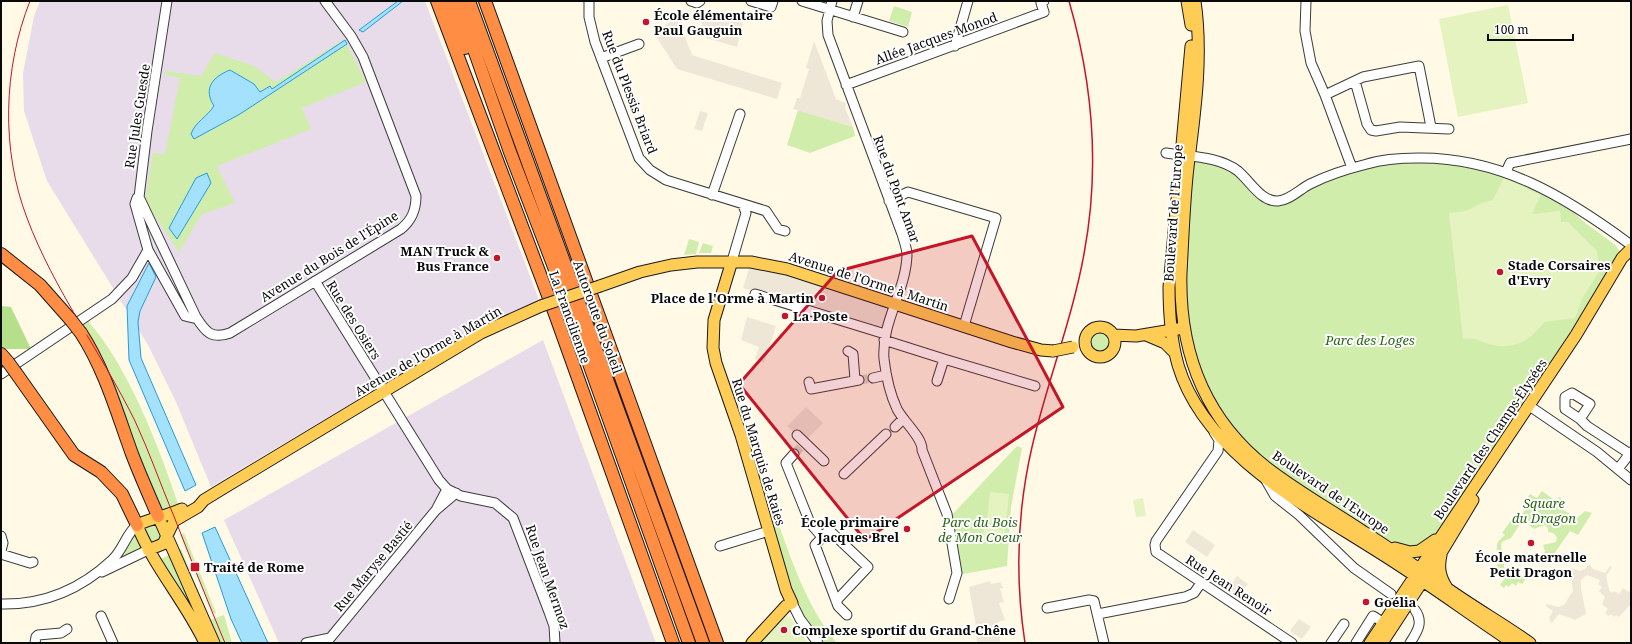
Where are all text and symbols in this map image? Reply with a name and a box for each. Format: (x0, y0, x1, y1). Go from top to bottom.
place label: École élémentaire Paul Gauguin (654, 6, 773, 39)
street label: Allée Jacques Monod (872, 7, 1000, 68)
scale bar (1488, 16, 1573, 42)
marker: École élémentaire Paul Gauguin (641, 17, 651, 27)
text: 100 m (1494, 21, 1529, 38)
street label: Rue du Plessis Briard (598, 28, 662, 156)
street label: Rue Jules Guesde (120, 62, 154, 170)
street label: Rue du Pont Amar (869, 133, 925, 245)
street label: Boulevard de l'Europe (1159, 144, 1187, 282)
street label: Avenue du Bois de l'Épine (257, 206, 402, 306)
place label: MAN Truck & Bus France (400, 242, 490, 275)
street label: Avenue de l'Orme à Martin (787, 247, 952, 316)
marker: MAN Truck & Bus France (492, 253, 502, 263)
place label: Stade Corsaires d'Evry (1508, 256, 1610, 289)
street label: Autoroute du Soleil (569, 258, 627, 376)
marker: Stade Corsaires d'Evry (1495, 267, 1505, 277)
street label: La Francilienne (545, 268, 595, 366)
street label: Rue des Osiers (323, 277, 386, 363)
place label: Place de l'Orme à Martin (651, 289, 814, 307)
marker: Place de l'Orme à Martin (817, 293, 827, 303)
street label: Avenue de l'Orme à Martin (351, 301, 505, 401)
place label: La Poste (793, 307, 848, 325)
marker: La Poste (780, 311, 790, 321)
park label: Parc des Loges (1324, 331, 1415, 349)
street label: Boulevard des Champs-Élysées (1429, 355, 1551, 523)
street label: Rue du Marquis de Raies (728, 376, 790, 528)
street label: Boulevard de l'Europe (1269, 446, 1393, 538)
park label: Square du Dragon (1512, 494, 1576, 527)
place label: École primaire Jacques Brel (801, 513, 899, 546)
park label: Parc du Bois de Mon Coeur (938, 513, 1023, 546)
street label: Rue Maryse Bastié (330, 517, 416, 615)
street label: Rue Jean Mermoz (522, 522, 574, 632)
marker: École primaire Jacques Brel (902, 524, 912, 534)
marker: École maternelle Petit Dragon (1526, 538, 1536, 548)
place label: École maternelle Petit Dragon (1475, 548, 1587, 581)
street label: Rue Jean Renoir (1182, 550, 1276, 620)
place label: Traité de Rome (204, 558, 304, 576)
marker: Traité de Rome (189, 561, 201, 573)
place label: Goélia (1374, 593, 1417, 611)
marker: Goélia (1361, 597, 1371, 607)
place label: Complexe sportif du Grand-Chêne (792, 621, 1016, 639)
marker: Complexe sportif du Grand-Chêne (779, 625, 789, 635)

